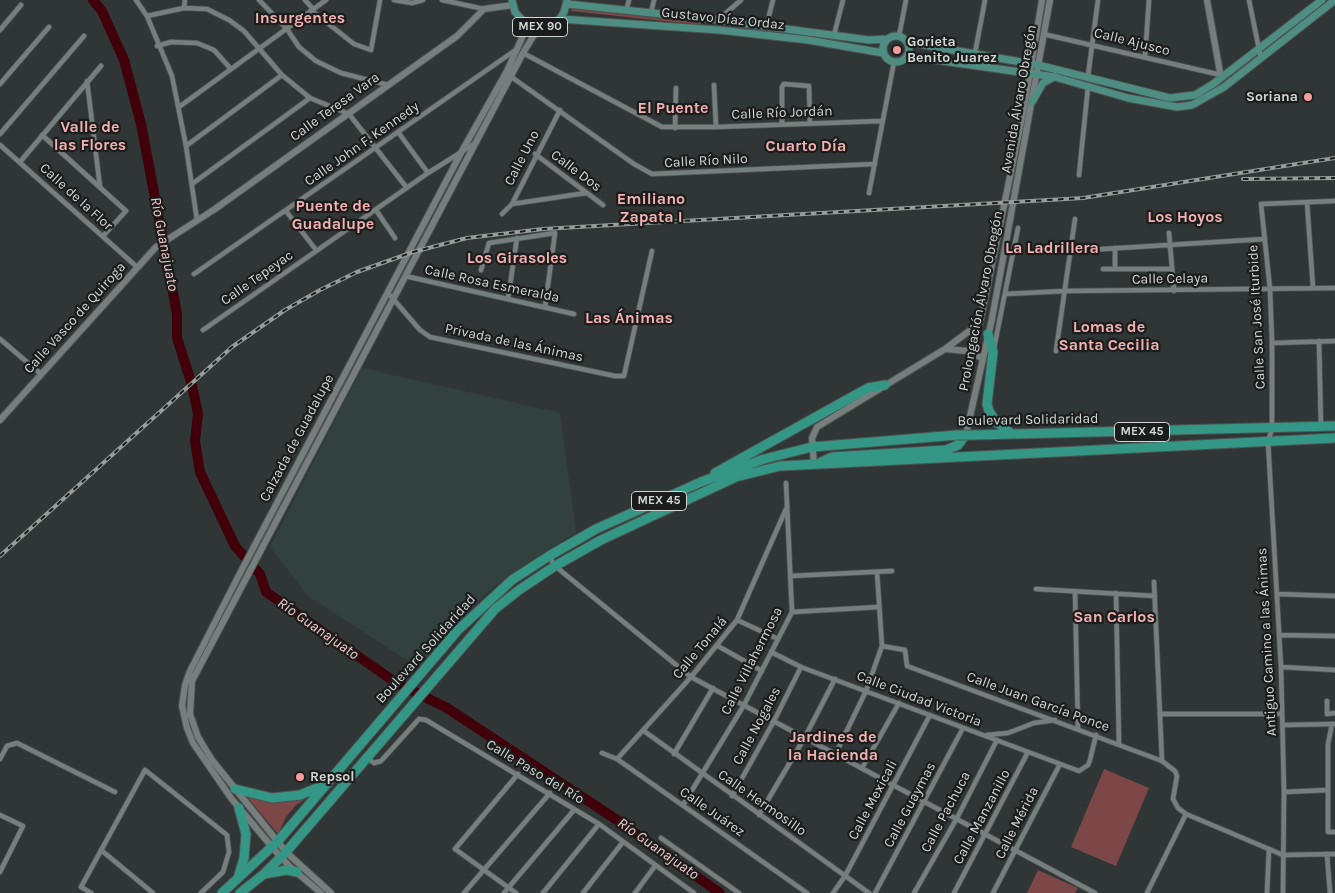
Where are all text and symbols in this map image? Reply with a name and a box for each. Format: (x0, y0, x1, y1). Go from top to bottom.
street label: Gustavo Díaz Ordaz (661, 4, 785, 34)
district label: Insurgentes (255, 8, 345, 28)
road number: MEX 90 (512, 18, 568, 36)
street label: Avenida Álvaro Obregón (998, 24, 1040, 174)
street label: Calle Ajusco (1092, 24, 1172, 60)
place label: Gorieta Benito Juarez (907, 34, 997, 66)
marker: Gorieta Benito Juarez (891, 44, 903, 56)
street label: Calle Teresa Vara (287, 69, 383, 145)
place label: Soriana (1246, 89, 1298, 105)
marker: Soriana (1302, 91, 1314, 103)
street label: Calle John F. Kennedy (302, 98, 422, 190)
district label: El Puente (638, 98, 708, 118)
street label: Calle Río Jordán (731, 103, 833, 123)
district label: Valle de las Flores (54, 117, 126, 155)
street label: Calle Uno (501, 128, 543, 188)
district label: Cuarto Día (766, 136, 846, 156)
street label: Calle Dos (547, 147, 605, 195)
street label: Calle Río Nilo (664, 150, 748, 172)
street label: Calle de la Flor (36, 160, 116, 234)
district label: Emiliano Zapata I (617, 189, 685, 227)
water label: Río Guanajuato (146, 195, 182, 293)
district label: Puente de Guadalupe (292, 196, 374, 234)
district label: Los Hoyos (1147, 207, 1223, 227)
street label: Prolongación Álvaro Obregón (955, 209, 1007, 393)
district label: La Ladrillera (1005, 238, 1099, 258)
street label: Calle San José Iturbide (1245, 244, 1269, 390)
street label: Calle Tepeyac (218, 247, 296, 309)
district label: Los Girasoles (467, 248, 567, 268)
street label: Calle Vasco de Quiroga (21, 259, 129, 377)
street label: Calle Rosa Esmeralda (423, 261, 561, 307)
street label: Calle Celaya (1132, 270, 1208, 288)
district label: Las Ánimas (585, 308, 673, 328)
district label: Lomas de Santa Cecilia (1058, 317, 1160, 355)
street label: Privada de las Ánimas (443, 320, 585, 366)
street label: Calzada de Guadalupe (256, 372, 338, 504)
street label: Boulevard Solidaridad (957, 410, 1099, 430)
road number: MEX 45 (1114, 422, 1170, 442)
road number: MEX 45 (632, 492, 686, 511)
street label: Antiguo Camino a las Ánimas (1254, 547, 1280, 737)
street label: Boulevard Solidaridad (373, 591, 479, 707)
water label: Río Guanajuato (274, 594, 362, 664)
street label: Calle Villahermosa (718, 604, 786, 718)
district label: San Carlos (1073, 607, 1155, 627)
street label: Calle Tonalá (669, 613, 731, 683)
street label: Calle Ciudad Victoria (854, 667, 984, 731)
street label: Calle Juan García Ponce (964, 668, 1112, 736)
street label: Calle Nogales (729, 684, 785, 768)
district label: Jardines de la Hacienda (788, 727, 878, 765)
street label: Calle Paso del Río (483, 736, 587, 808)
street label: Calle Mexicali (845, 757, 901, 843)
street label: Calle Guaymas (880, 759, 940, 851)
street label: Calle Hermosillo (715, 766, 809, 840)
street label: Calle Manzanillo (950, 767, 1014, 867)
place label: Repsol (310, 769, 355, 785)
street label: Calle Pachuca (918, 769, 974, 855)
marker: Repsol (294, 771, 306, 783)
street label: Calle Juárez (676, 784, 748, 840)
street label: Calle Mérida (992, 784, 1042, 862)
water label: Río Guanajuato (614, 814, 702, 884)

